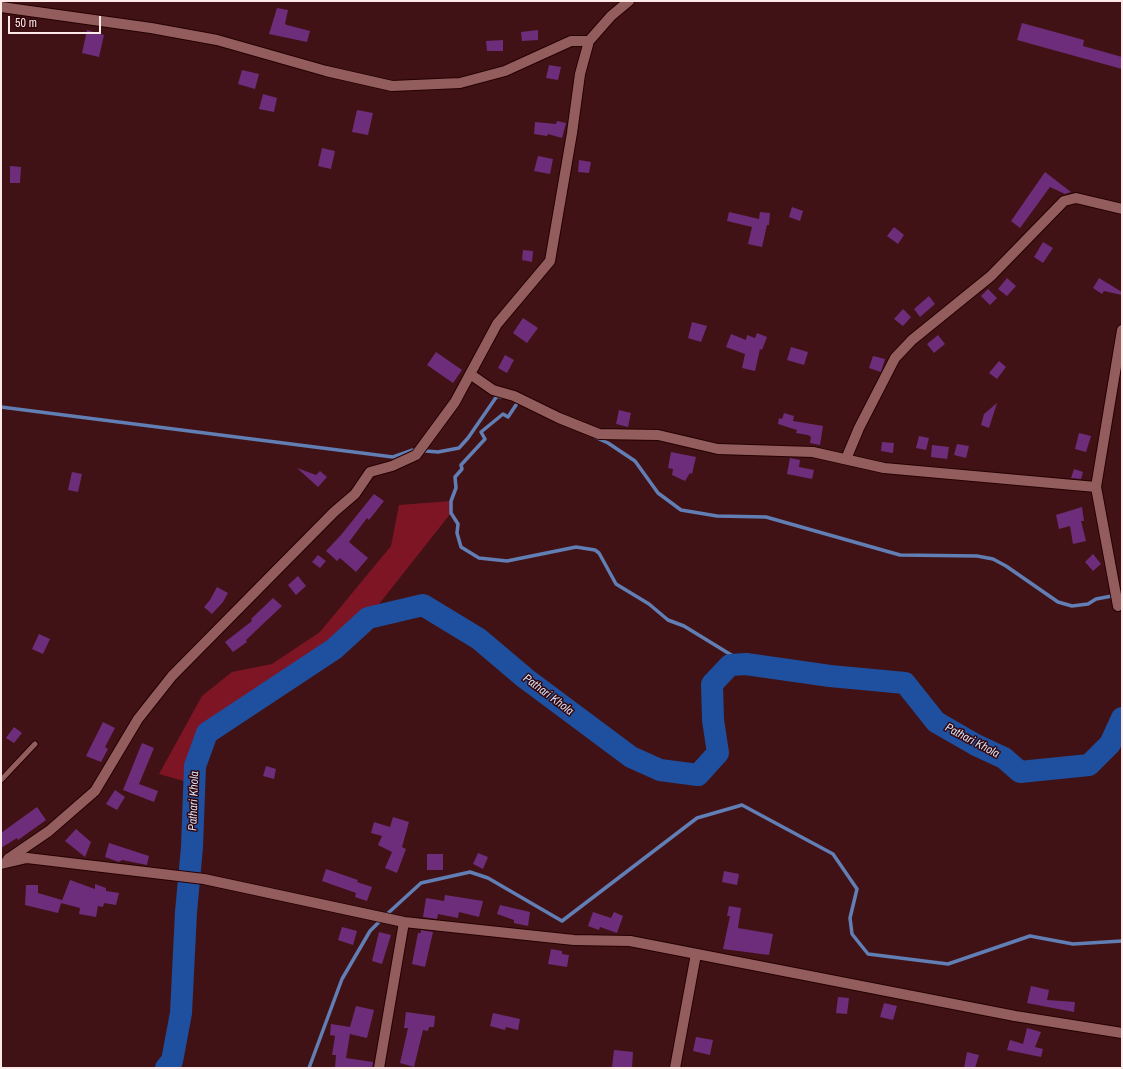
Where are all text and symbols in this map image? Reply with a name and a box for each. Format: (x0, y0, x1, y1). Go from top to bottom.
scale bar (10, 8, 103, 34)
text: 50 m (15, 15, 37, 31)
water label: Pathari Khola (520, 671, 576, 719)
water label: Pathari Khola (942, 721, 1002, 761)
water label: Pathari Khola (186, 771, 202, 831)

